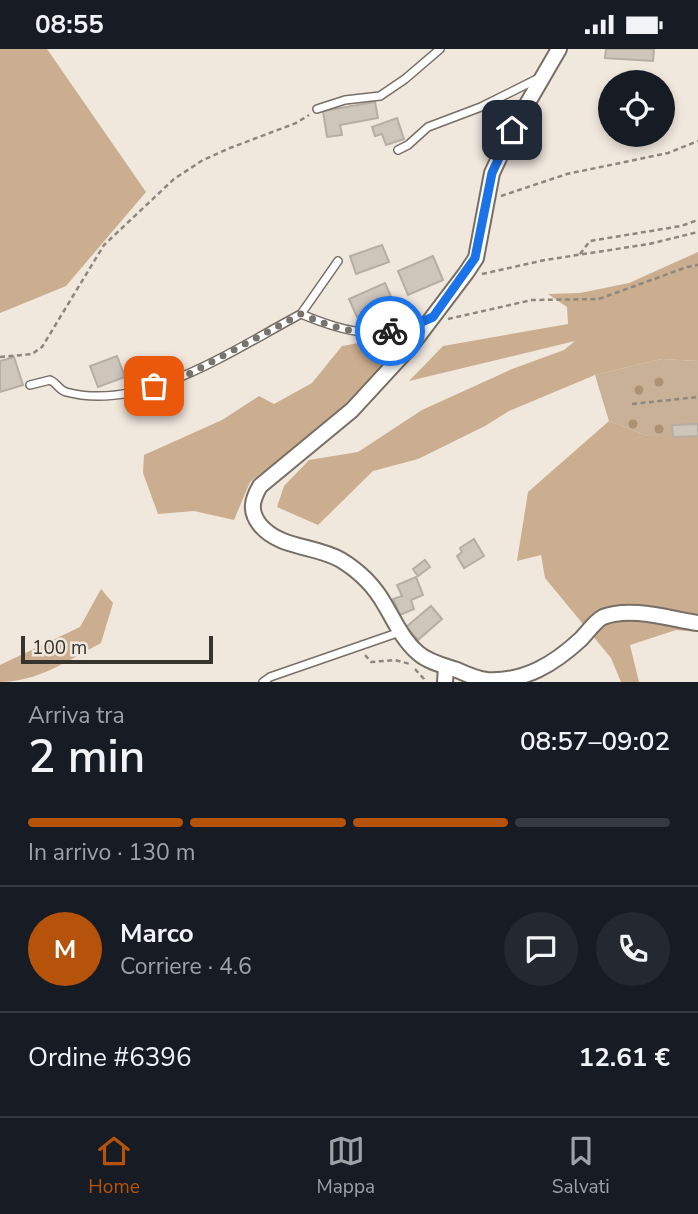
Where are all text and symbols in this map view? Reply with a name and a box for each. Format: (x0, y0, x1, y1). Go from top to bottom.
text: 08:55 (35, 7, 104, 42)
map controls (598, 70, 675, 147)
button: locate (598, 70, 675, 147)
pin (482, 100, 542, 160)
icon: home (493, 111, 531, 149)
courier (355, 296, 425, 366)
icon: bike (371, 312, 409, 350)
pin (124, 356, 184, 416)
icon: bag (135, 367, 173, 405)
scale bar (21, 633, 214, 665)
text: 100 m (32, 635, 87, 661)
text: Arriva tra (28, 700, 125, 731)
text: 08:57–09:02 (520, 724, 670, 759)
text: 2 min (28, 725, 145, 788)
text: In arrivo · 130 m (28, 837, 195, 868)
button: chat (504, 912, 578, 986)
button: phone (596, 912, 670, 986)
text: Marco (120, 916, 194, 951)
text: M (54, 932, 76, 967)
text: Corriere · 4.6 (120, 951, 252, 982)
text: Ordine #6396 (28, 1040, 192, 1075)
text: 12.61 € (579, 1040, 670, 1075)
tab: Home (88, 1132, 140, 1200)
tab: Mappa (316, 1132, 375, 1200)
tab: Salvati (552, 1132, 610, 1200)

